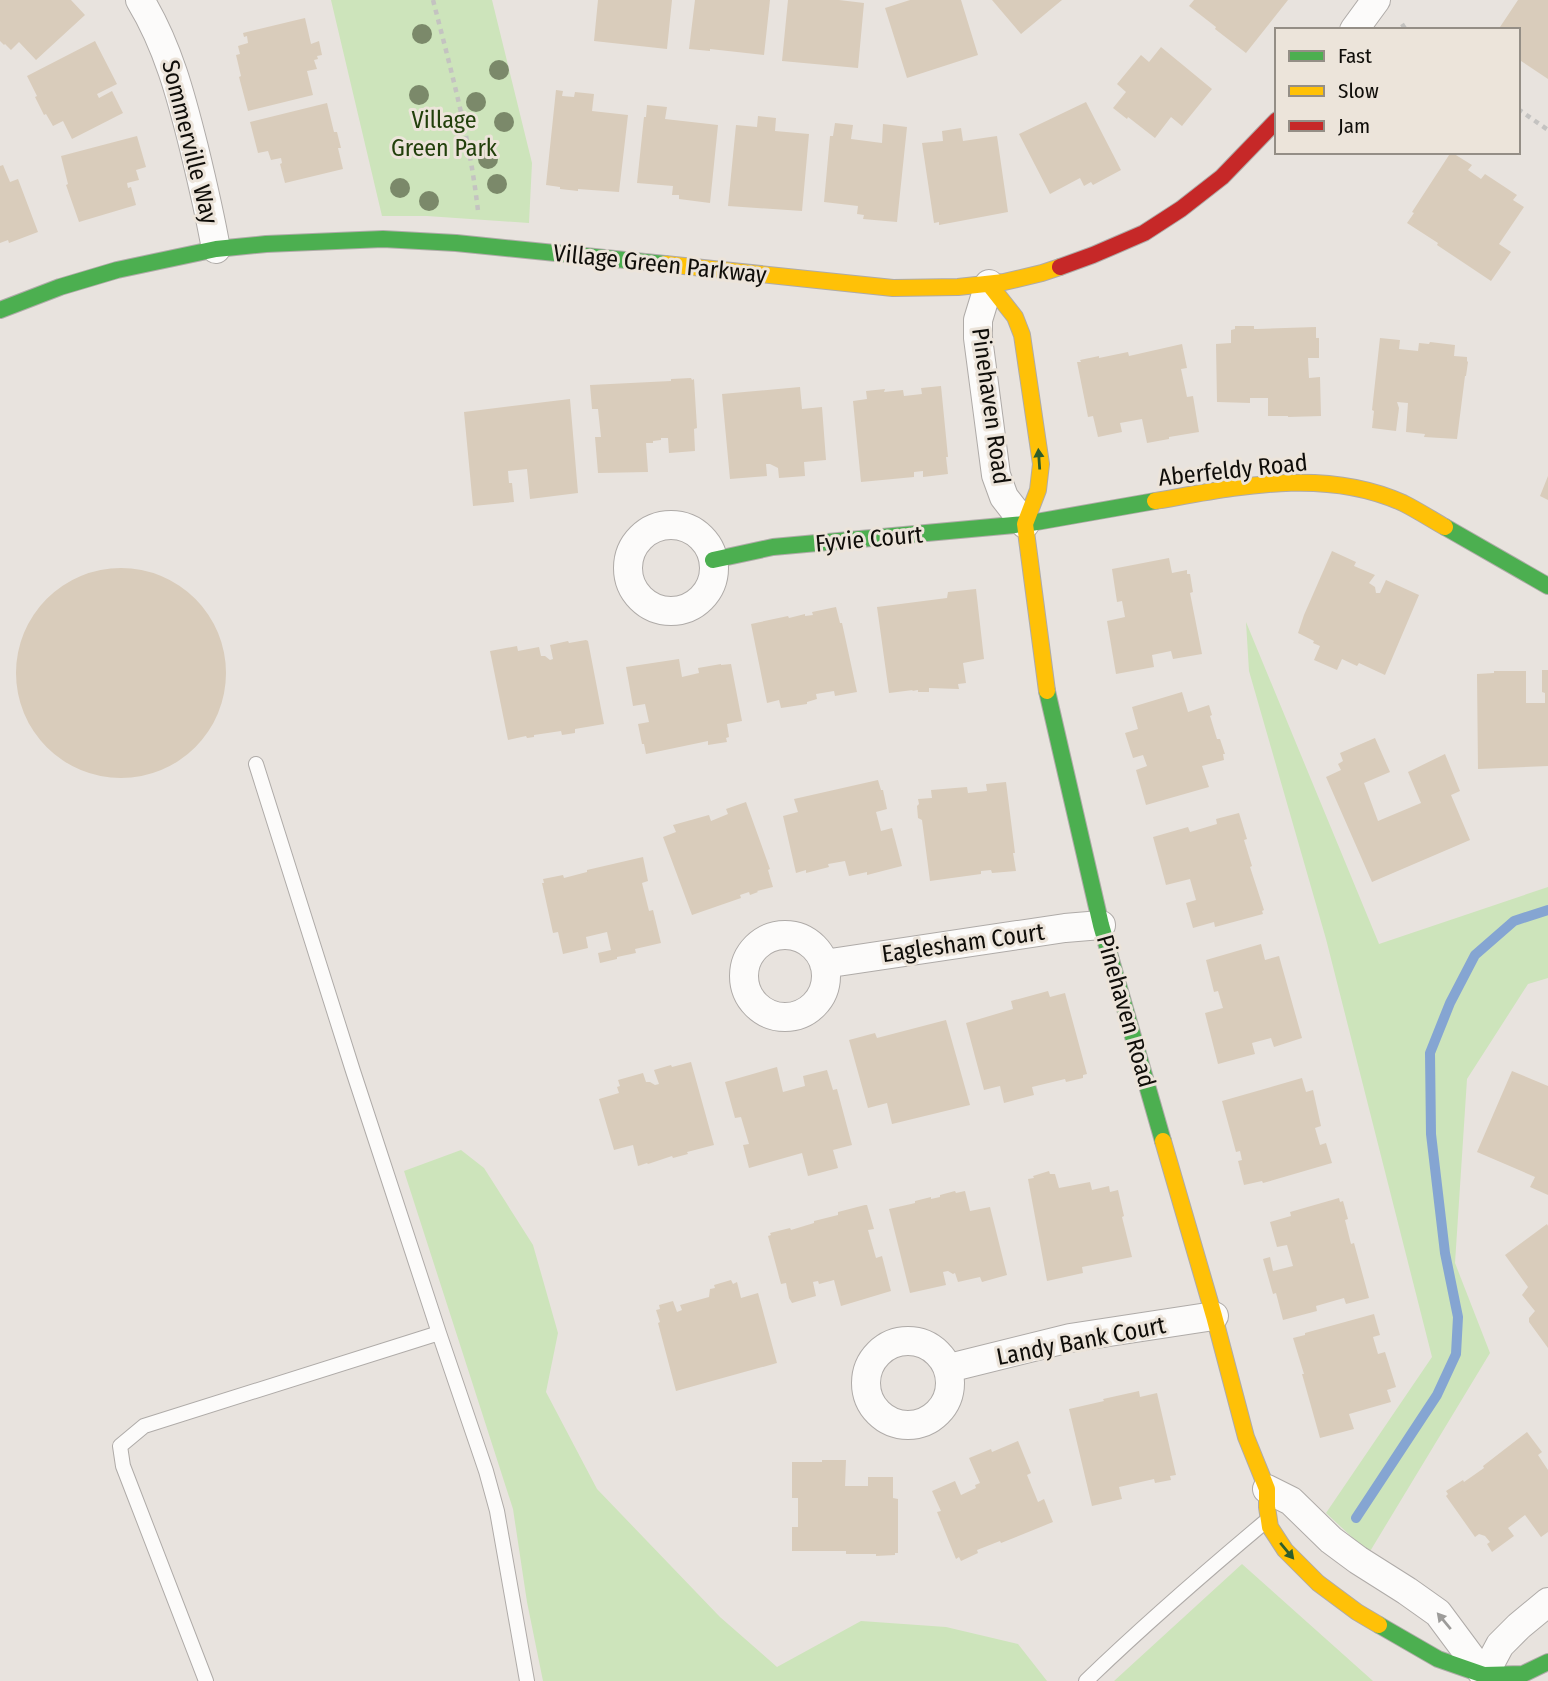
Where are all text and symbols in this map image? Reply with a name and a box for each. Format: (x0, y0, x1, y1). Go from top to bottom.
legend (1275, 28, 1520, 154)
text: Fast (1338, 43, 1372, 69)
street label: Sommerville Way (156, 57, 224, 227)
text: Slow (1338, 78, 1379, 104)
park label: Village Green Park (391, 106, 498, 162)
text: Jam (1338, 113, 1370, 139)
street label: Village Green Parkway (552, 239, 768, 289)
street label: Pinehaven Road (966, 326, 1016, 486)
one-way arrow (1033, 447, 1044, 469)
street label: Aberfeldy Road (1157, 448, 1309, 492)
street label: Fyvie Court (814, 520, 924, 558)
street label: Eaglesham Court (880, 918, 1046, 968)
street label: Pinehaven Road (1091, 931, 1161, 1091)
street label: Landy Bank Court (994, 1311, 1168, 1371)
one-way arrow (1279, 1542, 1295, 1560)
one-way arrow (1436, 1612, 1451, 1630)

